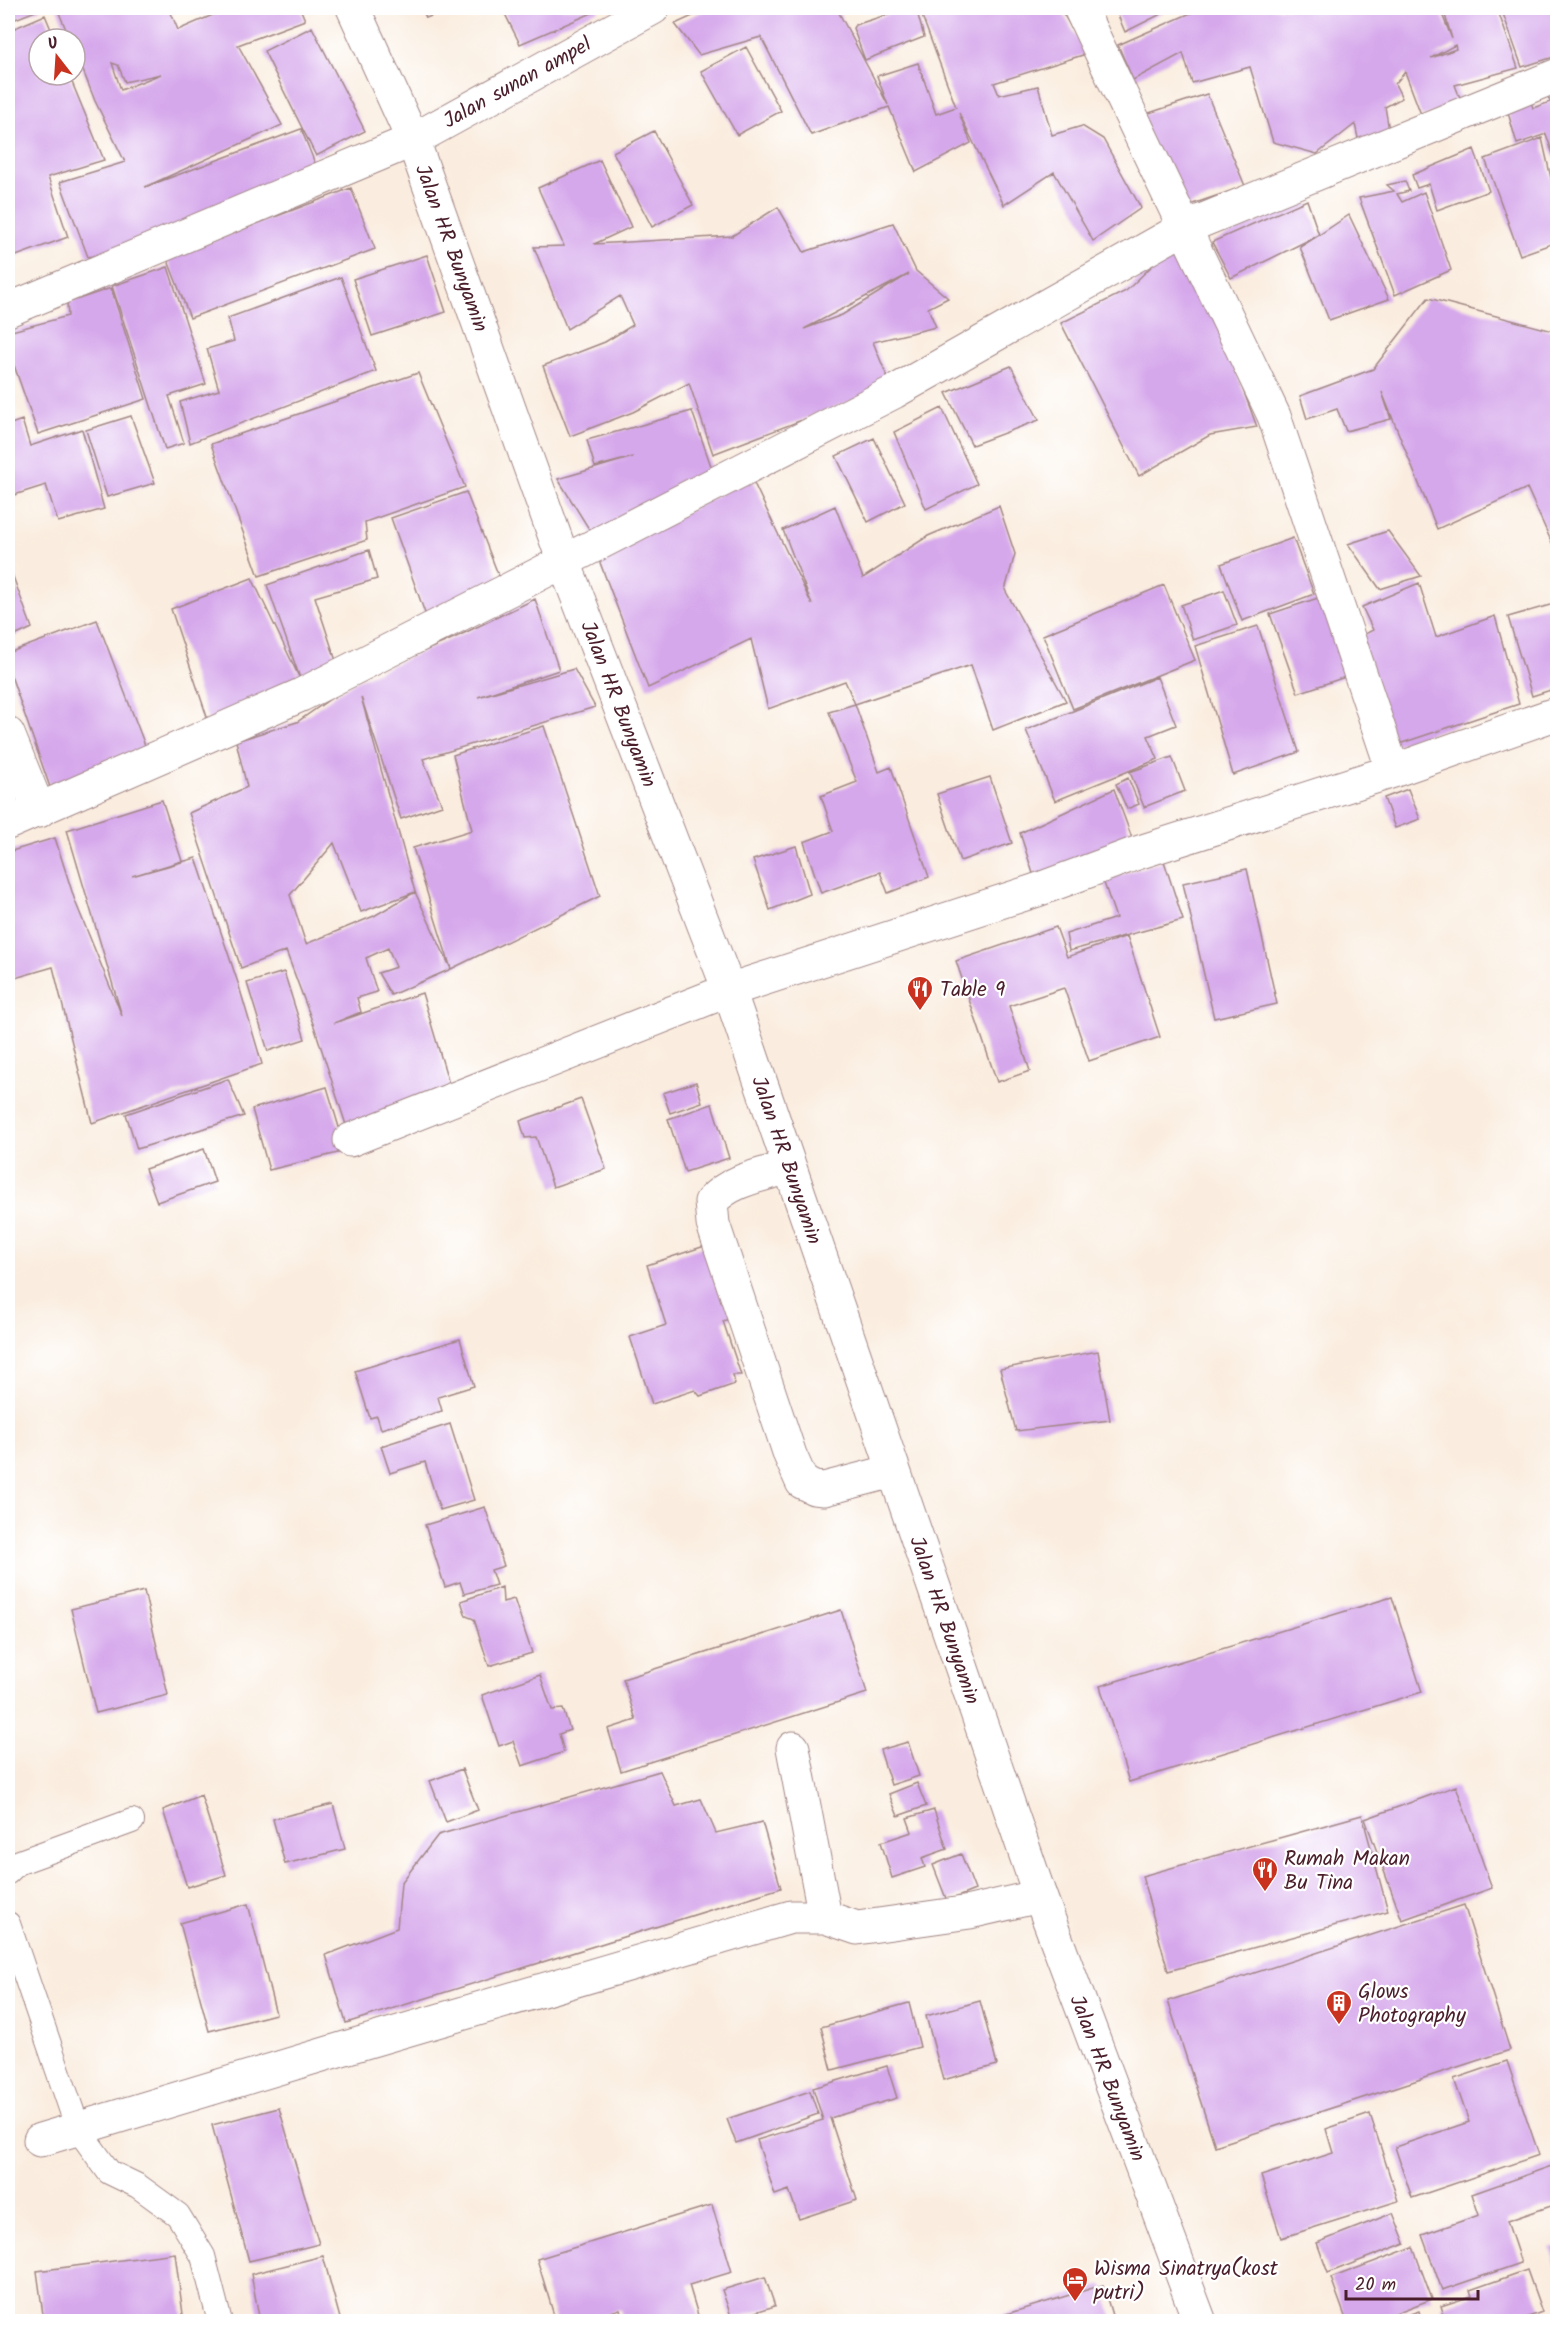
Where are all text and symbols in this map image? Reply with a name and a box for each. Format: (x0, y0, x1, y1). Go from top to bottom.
north arrow (27, 27, 87, 87)
street label: Jalan sunan ampel (437, 29, 598, 138)
text: U (45, 31, 62, 57)
street label: Jalan HR Bunyamin (405, 160, 496, 337)
street label: Jalan HR Bunyamin (571, 616, 665, 793)
restaurant icon: Table 9 (905, 974, 935, 1012)
place label: Table 9 (940, 974, 1005, 1007)
street label: Jalan HR Bunyamin (741, 1072, 830, 1249)
street label: Jalan HR Bunyamin (899, 1532, 988, 1709)
place label: Rumah Makan Bu Tina (1284, 1843, 1410, 1900)
restaurant icon: Rumah Makan Bu Tina (1250, 1855, 1280, 1893)
place label: Glows Photography (1358, 1976, 1466, 2033)
building icon: Glows Photography (1324, 1988, 1354, 2026)
street label: Jalan HR Bunyamin (1060, 1990, 1154, 2167)
place label: Wisma Sinatrya(kost putri) (1093, 2253, 1279, 2310)
scale bar (1346, 2263, 1478, 2301)
hotel icon: Wisma Sinatrya(kost putri) (1060, 2265, 1090, 2303)
text: 20 m (1355, 2271, 1396, 2300)

